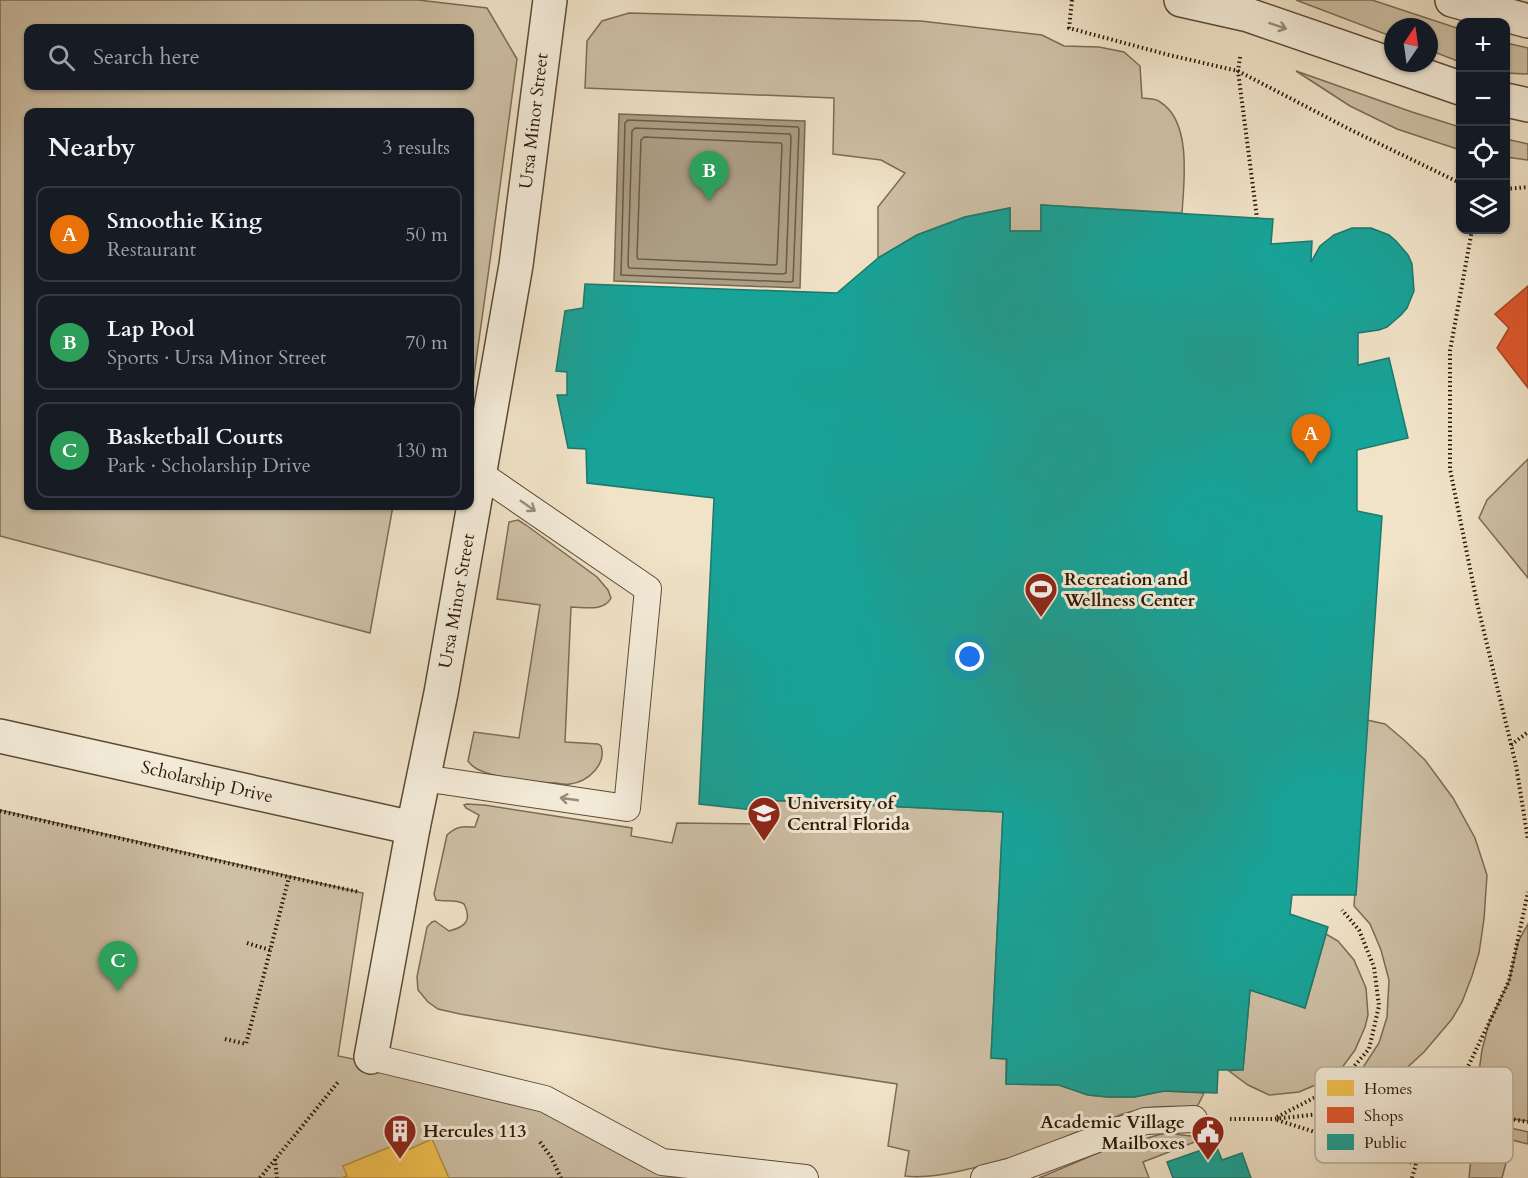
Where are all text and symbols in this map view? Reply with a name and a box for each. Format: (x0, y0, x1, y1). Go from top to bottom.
north arrow (1384, 18, 1438, 72)
map controls (1456, 18, 1510, 234)
button: + (1456, 18, 1510, 72)
one-way arrow (1268, 21, 1287, 32)
search box (24, 24, 474, 90)
icon: search (45, 41, 78, 74)
text: Search here (93, 42, 200, 72)
street label: Ursa Minor Street (513, 51, 555, 190)
button: − (1456, 72, 1510, 126)
button: locate (1456, 126, 1510, 180)
text: Nearby (48, 130, 136, 165)
text: 3 results (382, 134, 450, 161)
pin: B (690, 152, 728, 201)
button: layers (1456, 180, 1510, 234)
text: Smoothie King (107, 206, 262, 236)
text: A (62, 221, 77, 248)
text: 50 m (405, 221, 448, 248)
text: Restaurant (107, 236, 196, 263)
text: Lap Pool (107, 314, 195, 344)
text: B (62, 329, 77, 356)
text: 70 m (405, 329, 448, 356)
text: Sports · Ursa Minor Street (107, 344, 326, 371)
pin: A (1292, 414, 1330, 464)
text: Basketball Courts (107, 422, 283, 452)
text: C (62, 437, 77, 464)
text: 130 m (395, 437, 448, 464)
text: Park · Scholarship Drive (107, 452, 311, 479)
one-way arrow (519, 500, 535, 512)
street label: Ursa Minor Street (433, 531, 481, 670)
place label: Recreation and Wellness Center (1063, 567, 1196, 613)
sports icon: Recreation and Wellness Center (1023, 571, 1059, 618)
your location (955, 642, 984, 671)
street label: Scholarship Drive (139, 755, 275, 809)
place label: University of Central Florida (787, 791, 910, 837)
one-way arrow (560, 794, 580, 805)
school or university icon: University of Central Florida (746, 795, 782, 842)
pin: C (98, 942, 138, 991)
legend (1315, 1067, 1513, 1163)
text: Homes (1364, 1078, 1412, 1100)
text: Shops (1364, 1105, 1403, 1127)
place label: Academic Village Mailboxes (1040, 1110, 1185, 1156)
building icon: Hercules 113 (382, 1113, 418, 1160)
public building icon: Academic Village Mailboxes (1190, 1114, 1226, 1161)
place label: Hercules 113 (423, 1119, 526, 1144)
text: Public (1364, 1132, 1407, 1154)

